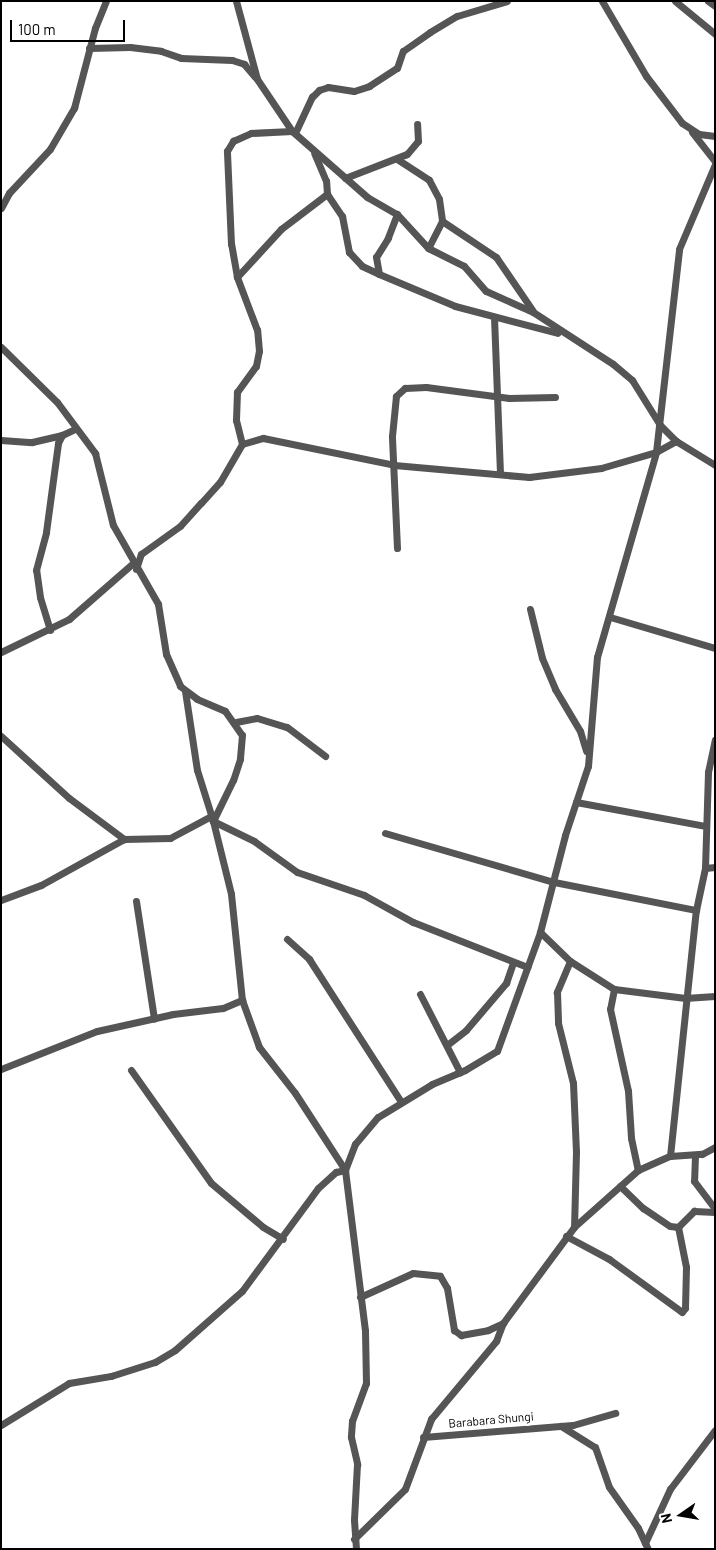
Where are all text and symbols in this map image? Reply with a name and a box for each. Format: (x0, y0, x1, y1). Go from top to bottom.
scale bar (12, 10, 128, 42)
text: 100 m (18, 20, 56, 38)
street label: Barabara Shungi (448, 1409, 534, 1431)
north arrow (656, 1490, 706, 1540)
text: N (657, 1512, 675, 1525)

